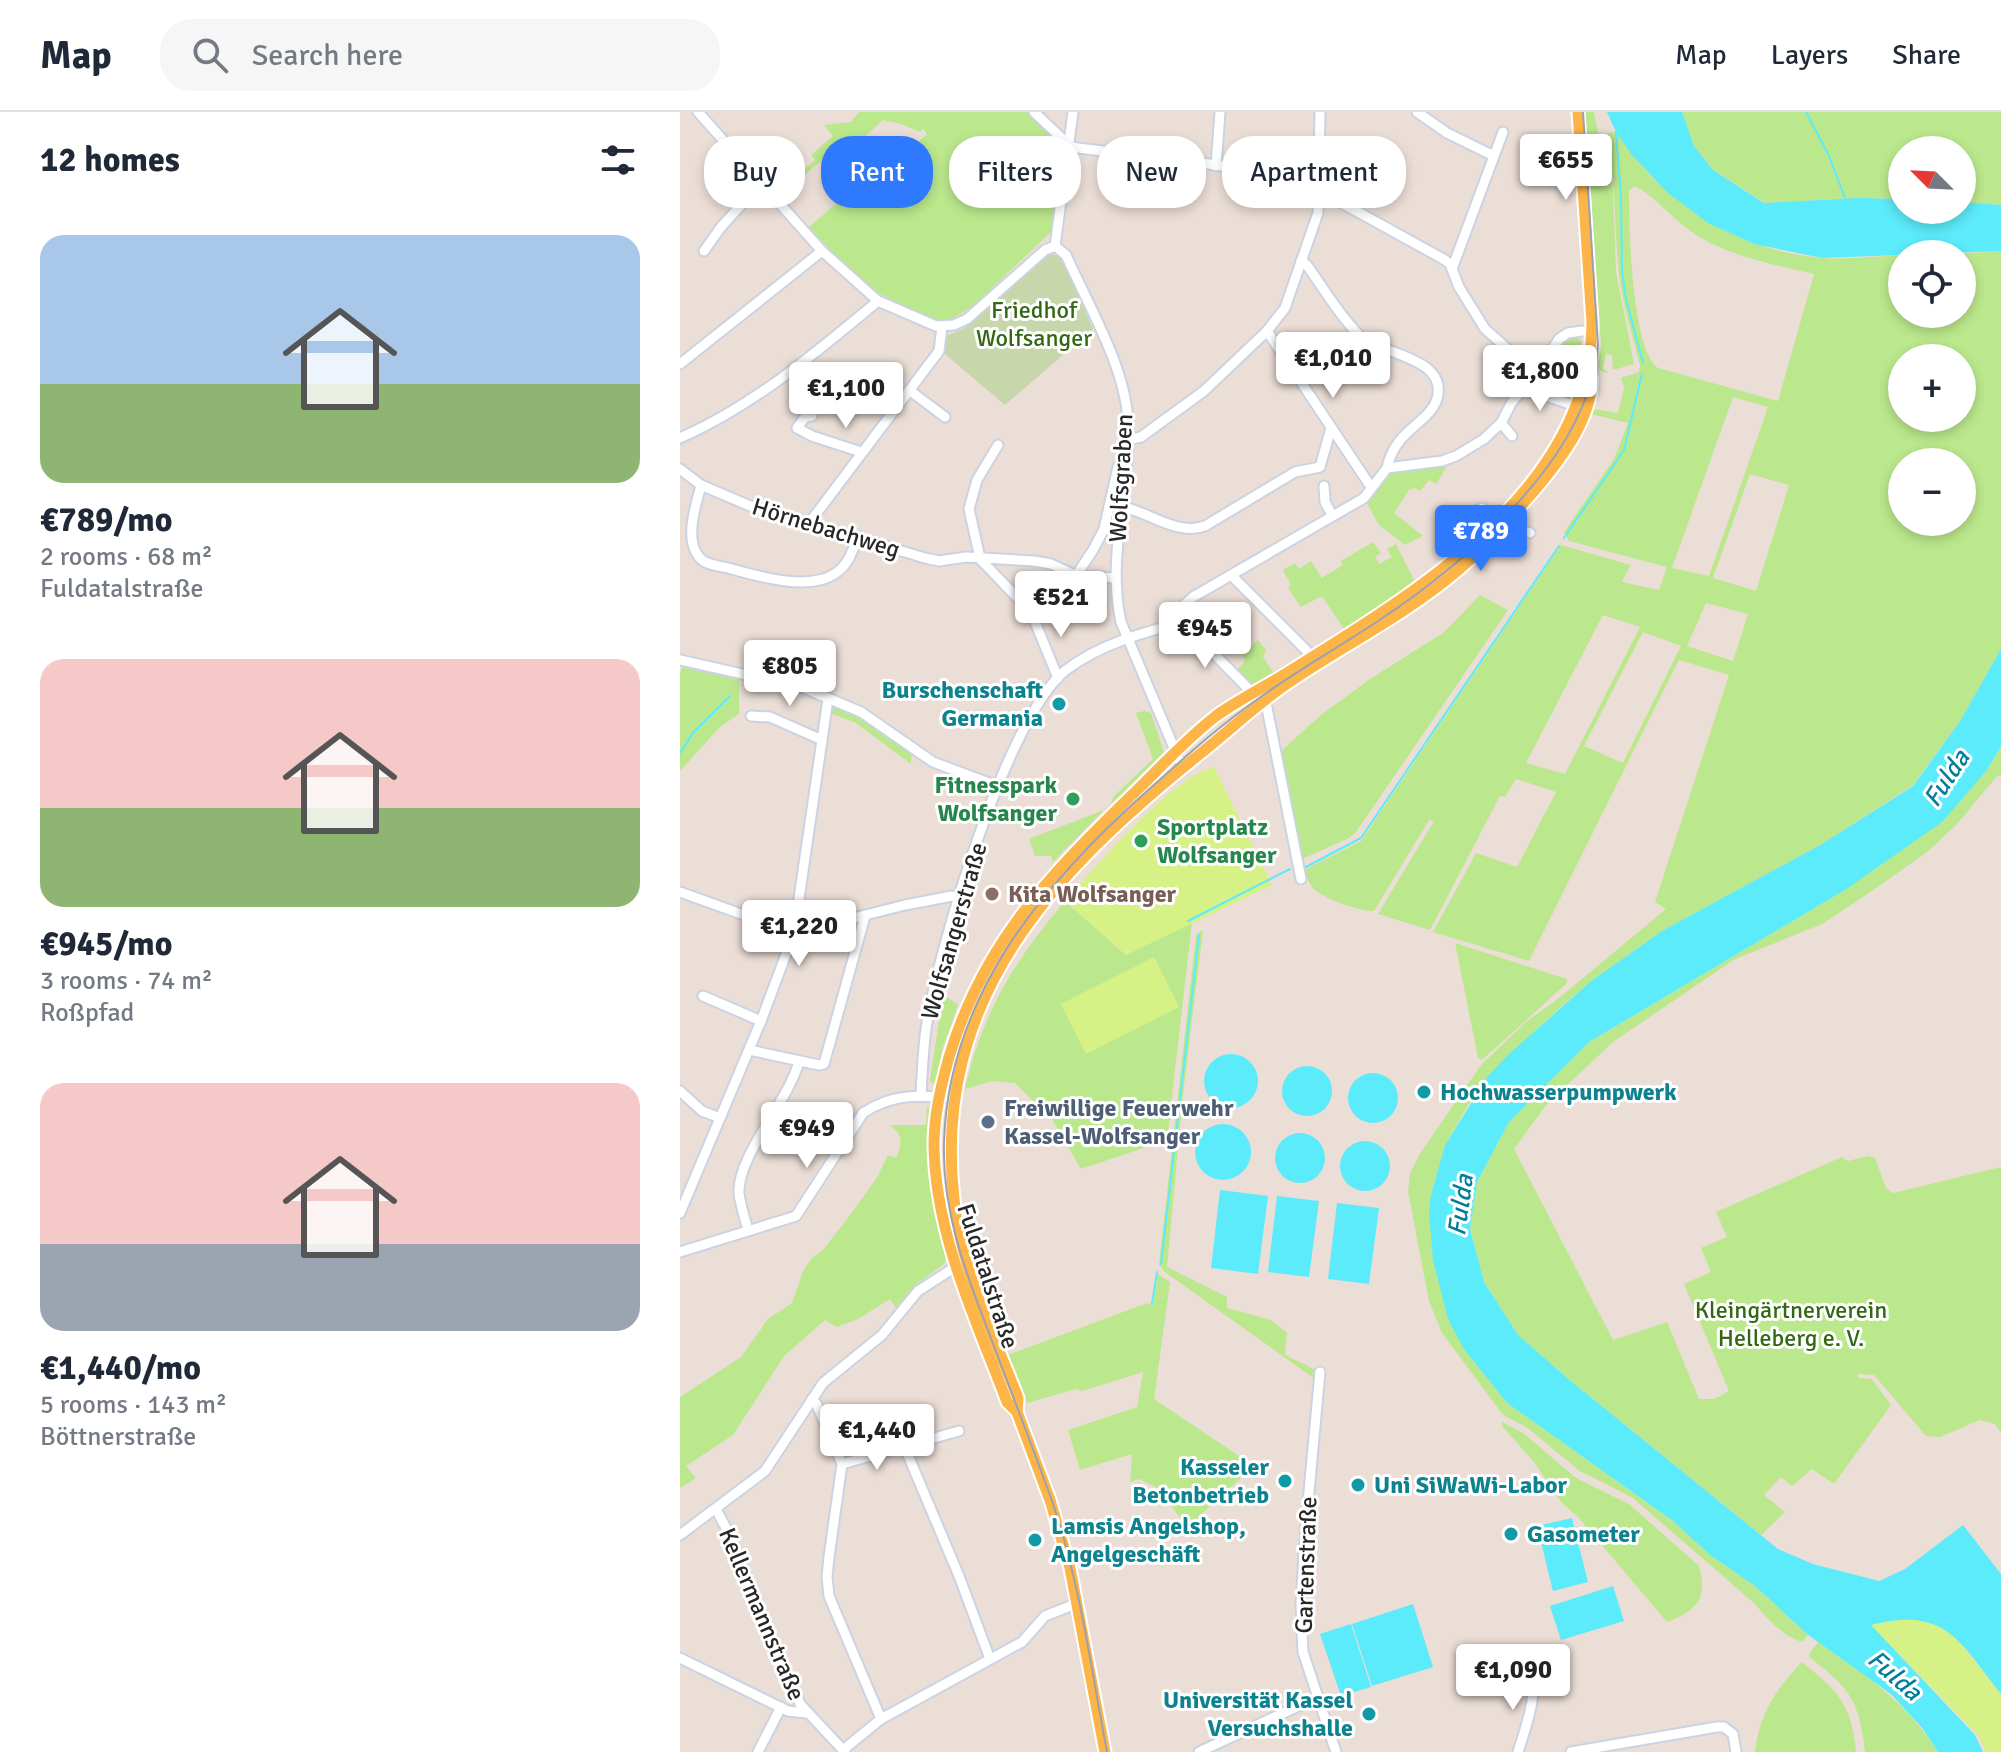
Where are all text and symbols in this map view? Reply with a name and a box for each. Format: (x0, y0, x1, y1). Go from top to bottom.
search box (160, 19, 720, 91)
text: Map (40, 32, 112, 79)
icon: search (188, 33, 232, 77)
text: Search here (252, 37, 403, 74)
text: Map (1675, 38, 1727, 72)
text: Layers (1771, 38, 1848, 72)
text: Share (1892, 38, 1961, 72)
pin: €655 (1519, 134, 1613, 202)
chip: Buy (704, 136, 805, 208)
chip: Rent (821, 136, 933, 208)
chip: Filters (949, 136, 1081, 208)
chip: New (1097, 136, 1206, 208)
chip: Apartment (1222, 136, 1406, 208)
north arrow (1888, 136, 1976, 224)
map controls (1888, 136, 1976, 536)
icon: filters (596, 138, 640, 182)
text: 12 homes (40, 139, 180, 181)
text: €655 (1538, 144, 1594, 176)
button: locate (1888, 240, 1976, 328)
icon: home (268, 287, 412, 431)
park label: Friedhof Wolfsanger (976, 295, 1092, 353)
pin: €1,010 (1268, 332, 1398, 400)
text: €1,010 (1294, 342, 1372, 374)
button: + (1888, 344, 1976, 432)
pin: €1,800 (1475, 345, 1605, 413)
text: €1,800 (1501, 355, 1579, 387)
pin: €1,100 (781, 362, 911, 430)
text: €1,100 (807, 372, 885, 404)
street label: Wolfsgraben (1103, 413, 1139, 543)
button: − (1888, 448, 1976, 536)
street label: Hörnebachweg (748, 491, 904, 565)
text: €789/mo (40, 499, 173, 541)
pin: €789 (1434, 505, 1528, 573)
text: €789 (1453, 515, 1509, 547)
text: 2 rooms · 68 m² (40, 541, 213, 573)
pin: €521 (1014, 571, 1108, 639)
text: Fuldatalstraße (40, 573, 204, 605)
text: €521 (1033, 581, 1089, 613)
pin: €945 (1158, 602, 1252, 670)
text: €945 (1177, 612, 1233, 644)
pin: €805 (743, 640, 837, 708)
text: €805 (762, 650, 818, 682)
place label: Burschenschaft Germania (882, 675, 1044, 733)
marker: Burschenschaft Germania (1050, 695, 1068, 713)
icon: home (268, 711, 412, 855)
water label: Fulda (1917, 743, 1977, 813)
place label: Fitnesspark Wolfsanger (935, 770, 1057, 828)
marker: Fitnesspark Wolfsanger (1064, 790, 1082, 808)
place label: Sportplatz Wolfsanger (1157, 812, 1277, 870)
marker: Sportplatz Wolfsanger (1132, 832, 1150, 850)
street label: Wolfsangerstraße (914, 839, 994, 1023)
place label: Kita Wolfsanger (1008, 879, 1177, 909)
marker: Kita Wolfsanger (983, 885, 1001, 903)
pin: €1,220 (734, 900, 864, 968)
text: €1,220 (760, 910, 838, 942)
text: €945/mo (40, 923, 173, 965)
text: 3 rooms · 74 m² (40, 965, 213, 997)
text: Roßpfad (40, 997, 134, 1029)
place label: Hochwasserpumpwerk (1440, 1077, 1677, 1107)
marker: Hochwasserpumpwerk (1415, 1083, 1433, 1101)
place label: Freiwillige Feuerwehr Kassel-Wolfsanger (1004, 1093, 1234, 1151)
pin: €949 (760, 1102, 854, 1170)
text: €949 (779, 1112, 835, 1144)
marker: Freiwillige Feuerwehr Kassel-Wolfsanger (979, 1113, 997, 1131)
icon: home (268, 1135, 412, 1279)
water label: Fulda (1441, 1172, 1481, 1238)
street label: Fuldatalstraße (950, 1200, 1026, 1352)
park label: Kleingärtnerverein Helleberg e. V. (1695, 1295, 1887, 1353)
text: €1,440/mo (40, 1347, 201, 1389)
text: 5 rooms · 143 m² (40, 1389, 227, 1421)
pin: €1,440 (812, 1404, 942, 1472)
text: €1,440 (838, 1414, 916, 1446)
text: Böttnerstraße (40, 1421, 196, 1453)
place label: Kasseler Betonbetrieb (1132, 1452, 1269, 1510)
place label: Uni SiWaWi-Labor (1374, 1470, 1568, 1500)
marker: Kasseler Betonbetrieb (1276, 1472, 1294, 1490)
marker: Uni SiWaWi-Labor (1349, 1476, 1367, 1494)
street label: Gartenstraße (1289, 1496, 1323, 1634)
place label: Lamsis Angelshop, Angelgeschäft (1051, 1511, 1246, 1569)
place label: Gasometer (1527, 1519, 1640, 1549)
street label: Kellermannstraße (712, 1523, 812, 1705)
marker: Gasometer (1502, 1525, 1520, 1543)
marker: Lamsis Angelshop, Angelgeschäft (1026, 1531, 1044, 1549)
water label: Fulda (1861, 1643, 1929, 1709)
pin: €1,090 (1448, 1644, 1578, 1712)
text: €1,090 (1474, 1654, 1552, 1686)
place label: Universität Kassel Versuchshalle (1163, 1685, 1353, 1743)
marker: Universität Kassel Versuchshalle (1360, 1705, 1378, 1723)

